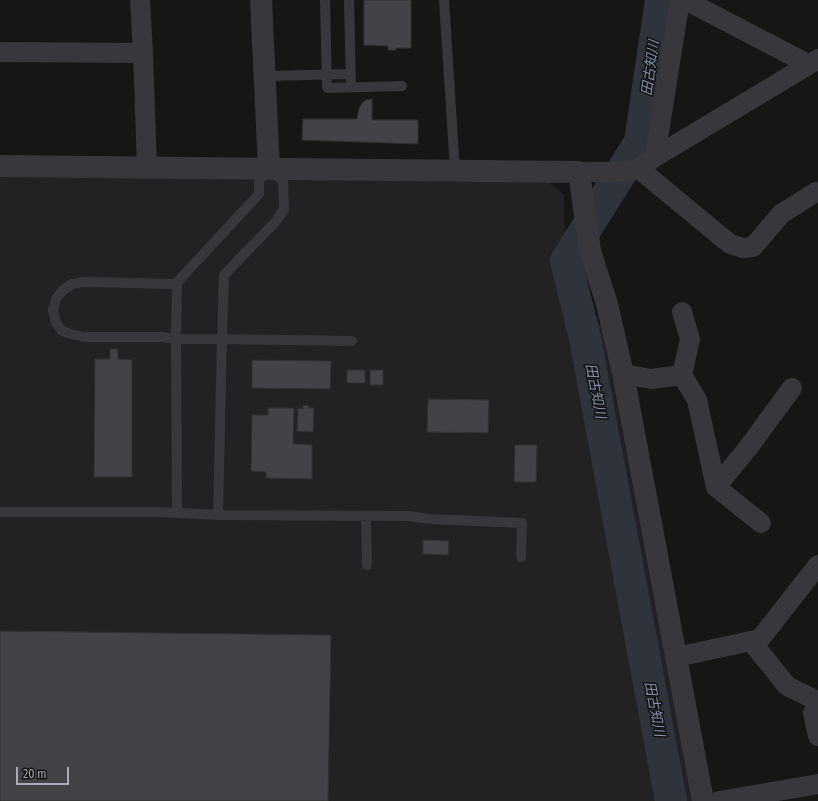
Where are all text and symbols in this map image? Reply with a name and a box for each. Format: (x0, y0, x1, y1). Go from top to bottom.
water label: 田古知川 (639, 39, 663, 97)
water label: 田古知川 (581, 362, 609, 420)
water label: 田古知川 (640, 680, 668, 738)
scale bar (18, 759, 71, 785)
text: 20 m (23, 767, 47, 781)

